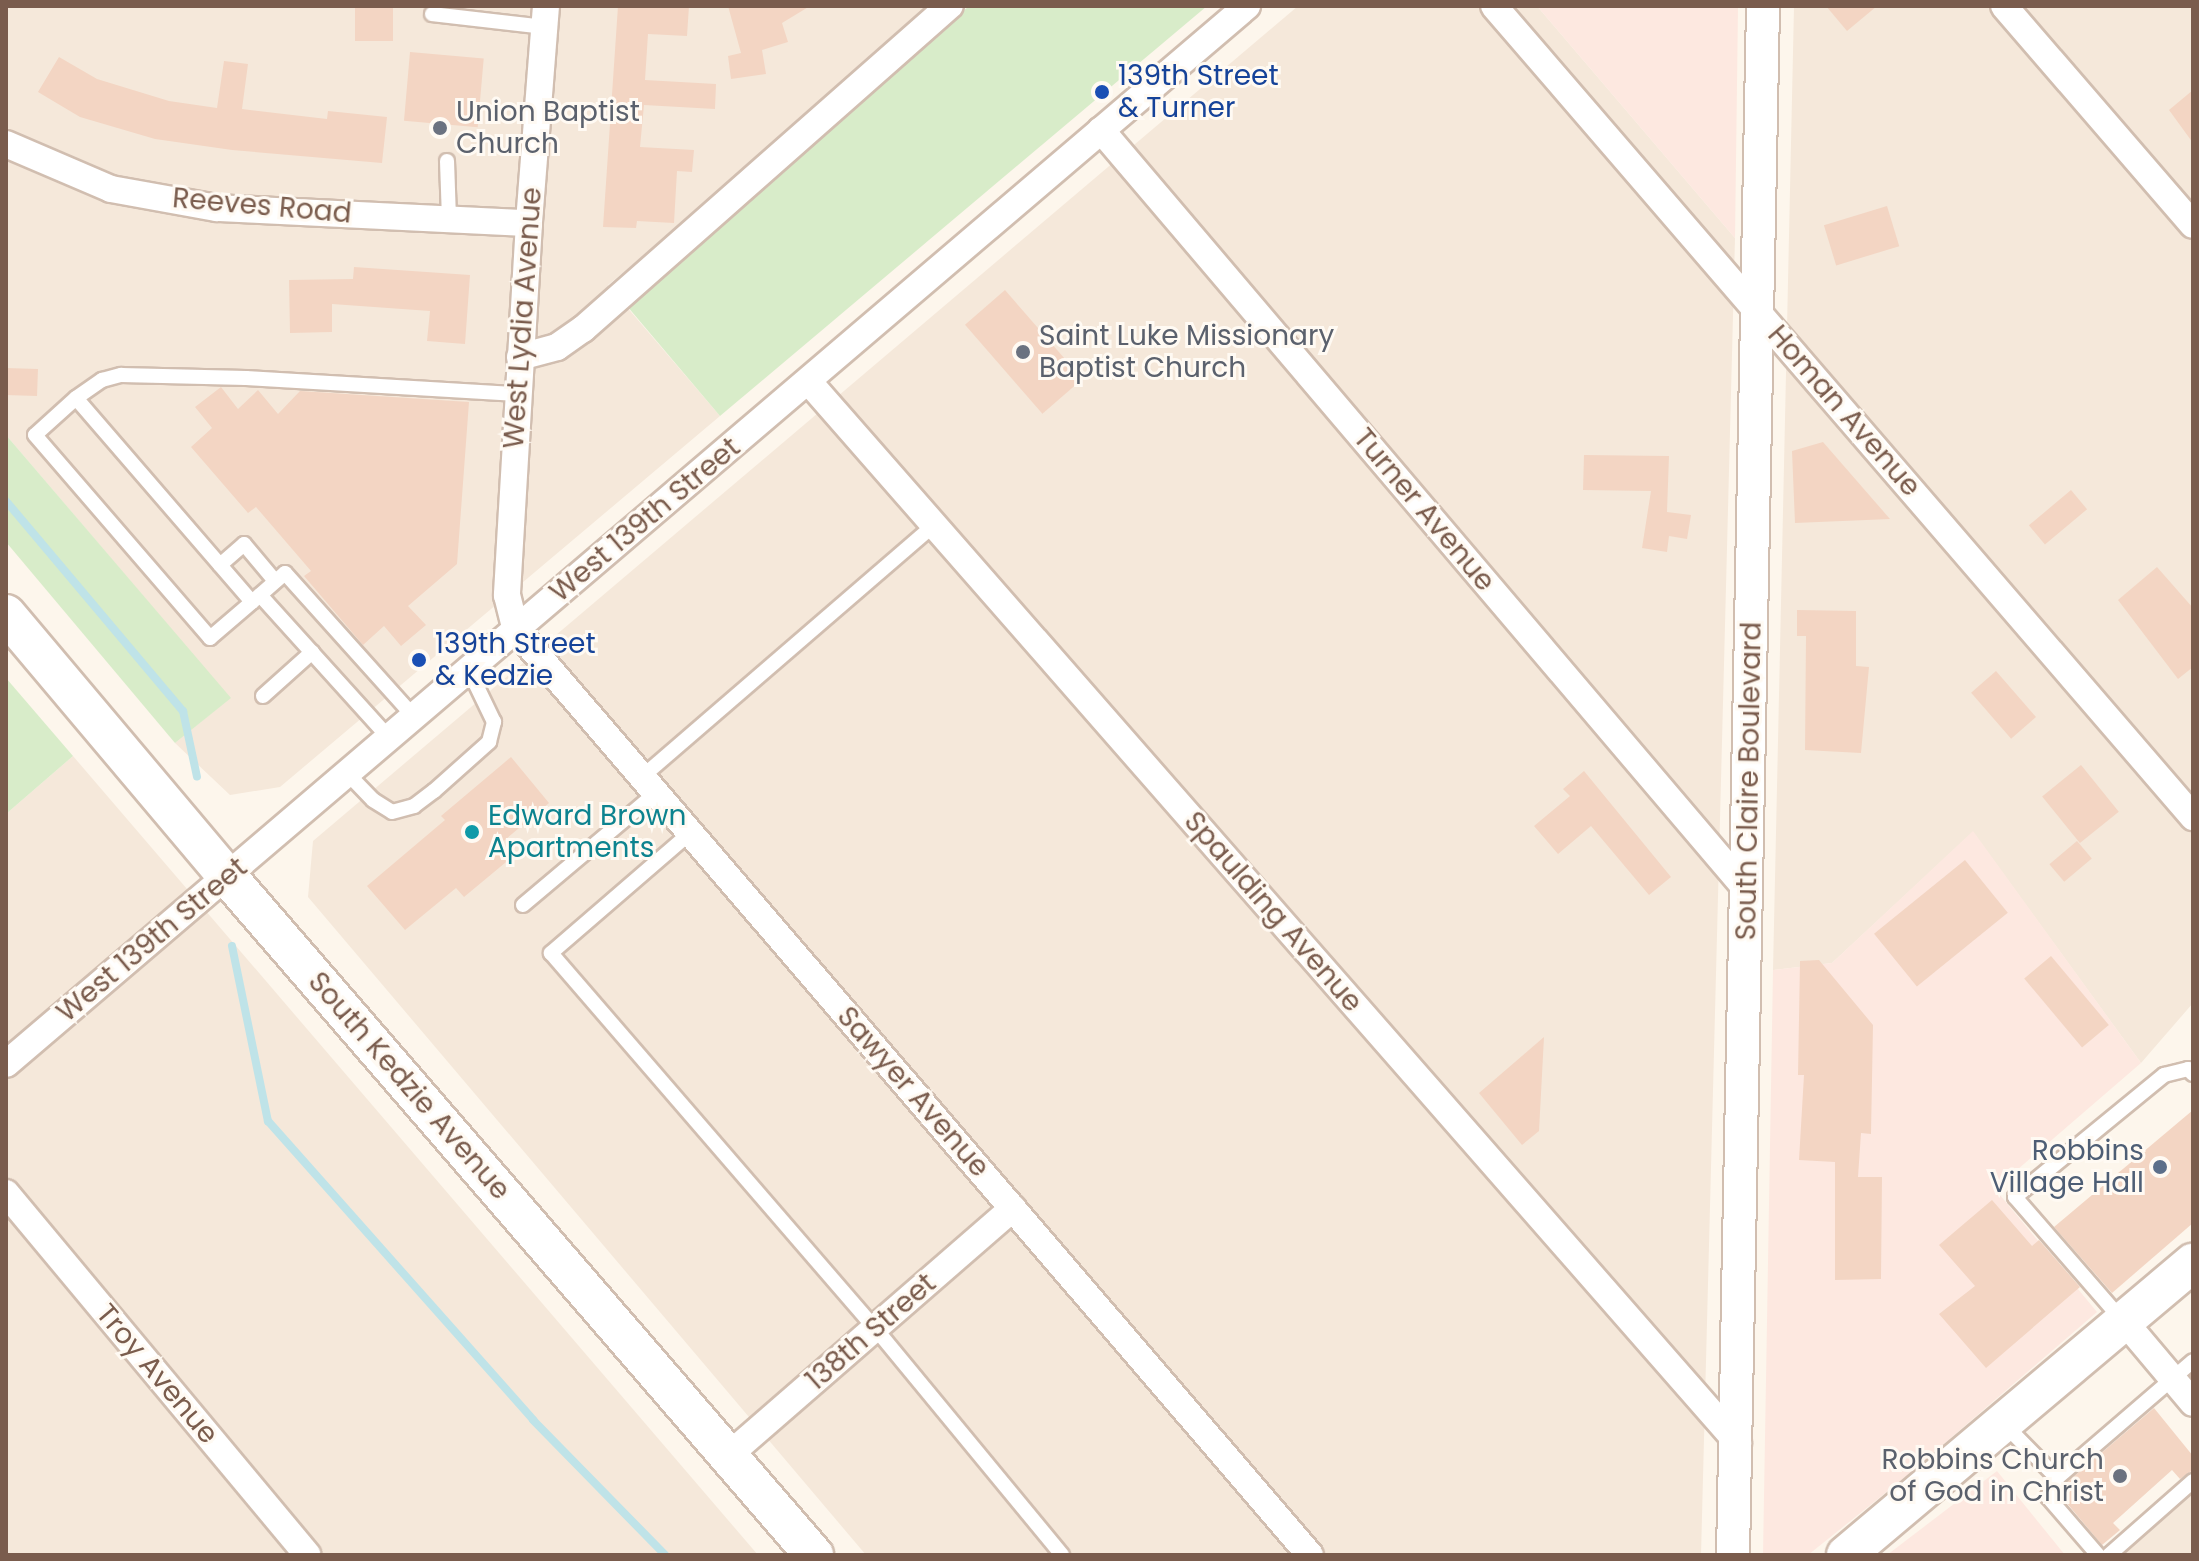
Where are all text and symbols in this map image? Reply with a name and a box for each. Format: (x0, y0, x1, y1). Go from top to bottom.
place label: 139th Street & Turner (1118, 59, 1279, 125)
marker: 139th Street & Turner (1093, 83, 1111, 101)
place label: Union Baptist Church (456, 95, 640, 161)
marker: Union Baptist Church (431, 119, 449, 137)
street label: Reeves Road (171, 181, 353, 231)
street label: West Lydia Avenue (497, 186, 549, 450)
place label: Saint Luke Missionary Baptist Church (1039, 319, 1334, 385)
street label: Homan Avenue (1761, 319, 1927, 503)
marker: Saint Luke Missionary Baptist Church (1014, 343, 1032, 361)
street label: Turner Avenue (1346, 422, 1502, 598)
street label: West 139th Street (543, 431, 747, 609)
street label: South Claire Boulevard (1729, 621, 1769, 941)
place label: 139th Street & Kedzie (435, 627, 596, 693)
marker: 139th Street & Kedzie (410, 651, 428, 669)
place label: Edward Brown Apartments (488, 799, 686, 865)
street label: Spaulding Avenue (1177, 805, 1369, 1019)
marker: Edward Brown Apartments (463, 823, 481, 841)
street label: West 139th Street (50, 851, 254, 1029)
street label: South Kedzie Avenue (301, 965, 517, 1207)
street label: Sawyer Avenue (830, 1000, 996, 1184)
place label: Robbins Village Hall (1990, 1134, 2144, 1200)
marker: Robbins Village Hall (2151, 1158, 2169, 1176)
street label: 138th Street (799, 1267, 943, 1397)
street label: Troy Avenue (89, 1297, 225, 1451)
place label: Robbins Church of God in Christ (1881, 1443, 2104, 1509)
marker: Robbins Church of God in Christ (2111, 1467, 2129, 1485)

